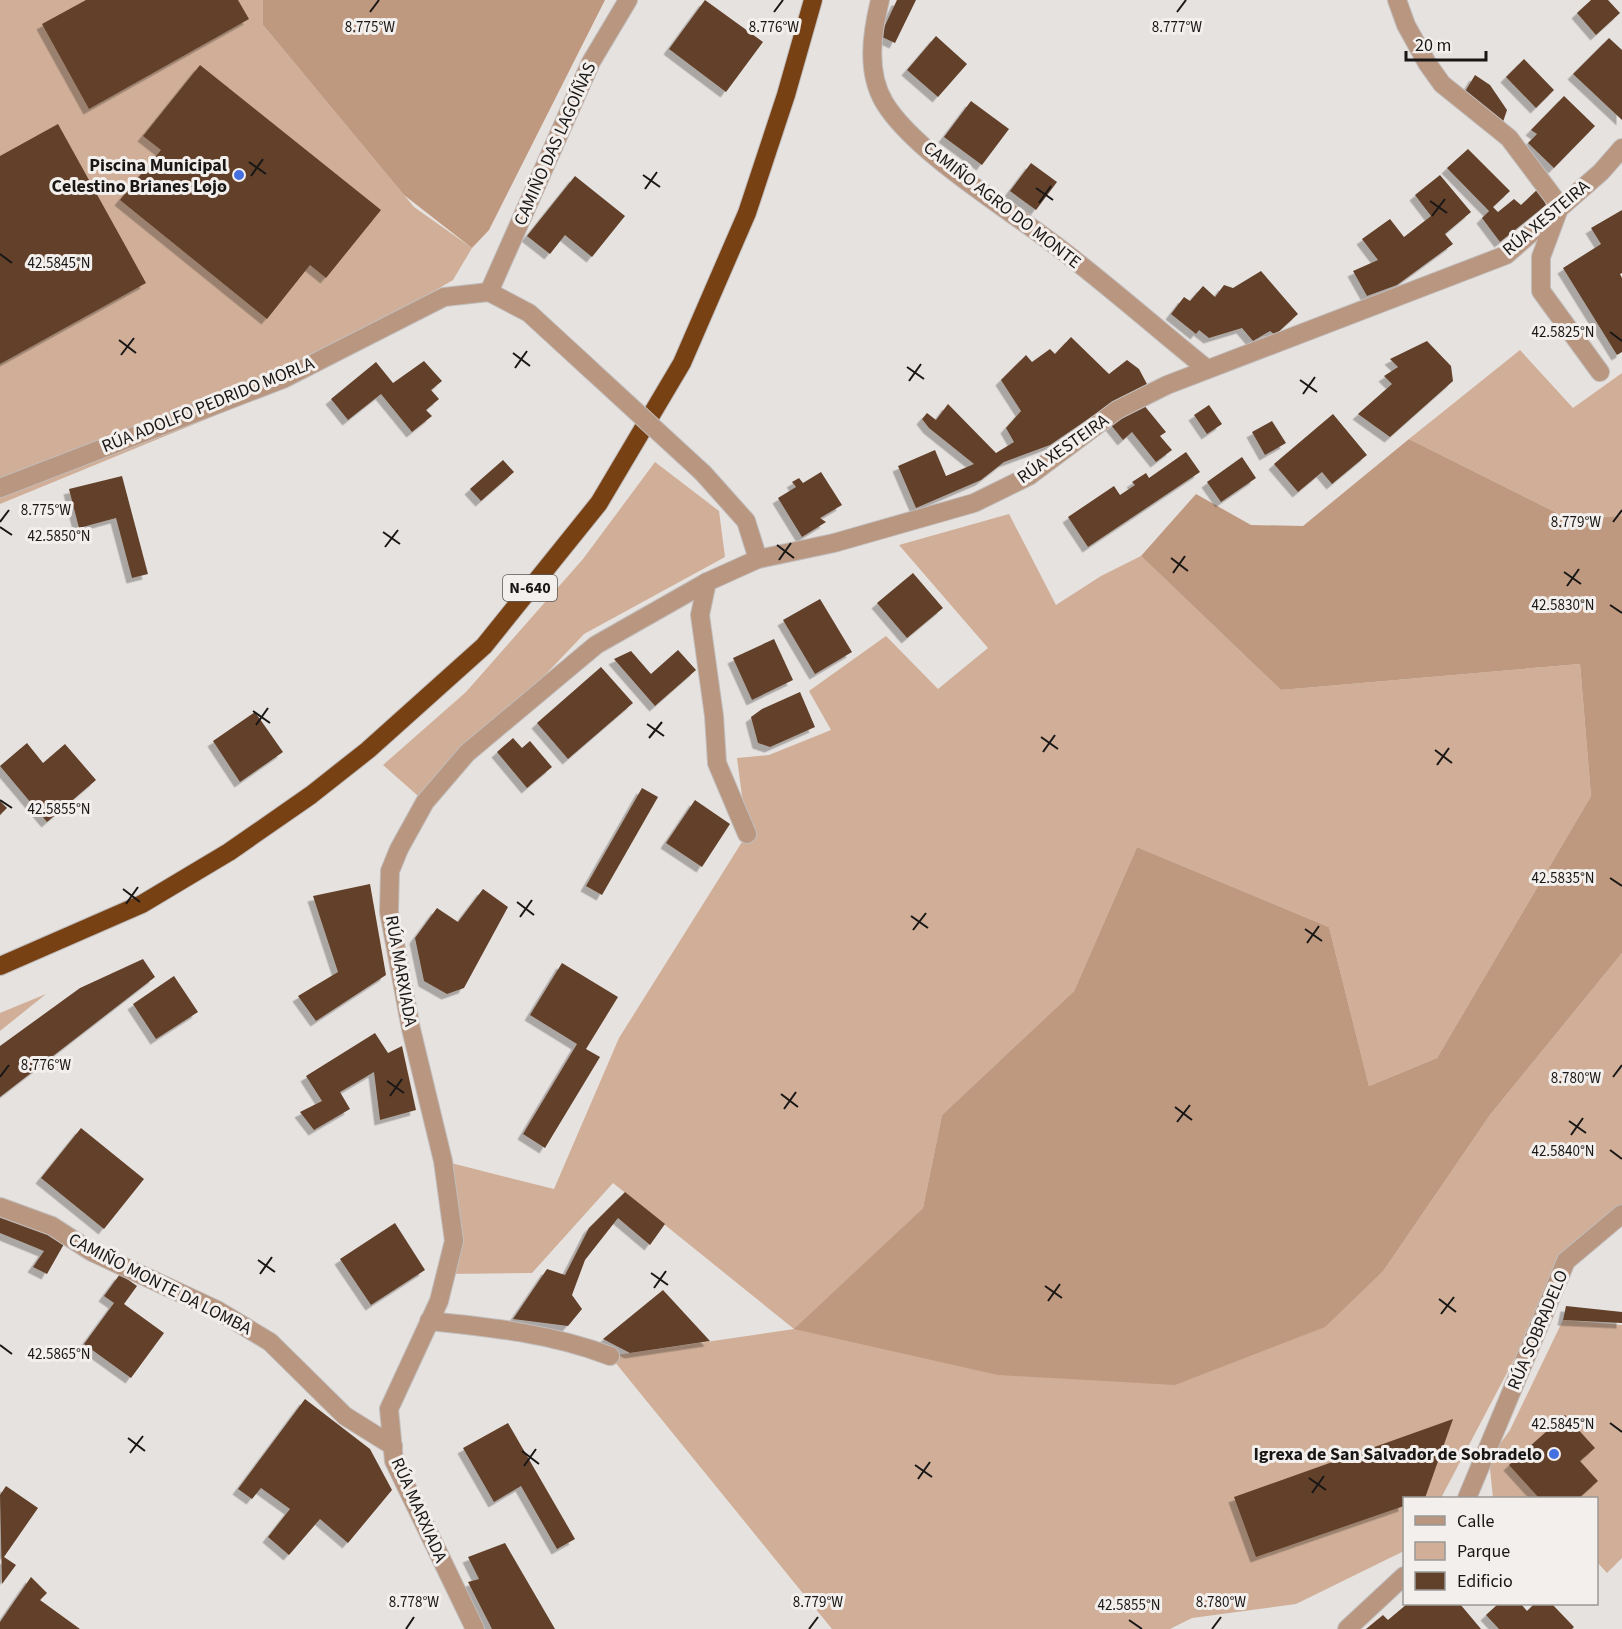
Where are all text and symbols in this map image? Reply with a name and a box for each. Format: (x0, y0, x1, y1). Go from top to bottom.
text: 8.775°W (345, 17, 395, 38)
text: 8.776°W (749, 17, 799, 38)
text: 8.777°W (1152, 17, 1202, 38)
scale bar (1406, 24, 1486, 62)
text: 20 m (1415, 33, 1451, 58)
street label: CAMIÑO DAS LAGOÍÑAS (508, 58, 602, 230)
street label: CAMIÑO AGRO DO MONTE (918, 135, 1086, 275)
place label: Piscina Municipal Celestino Brianes Lojo (52, 153, 227, 199)
marker: Piscina Municipal Celestino Brianes Lojo (232, 168, 246, 182)
street label: RÚA XESTEIRA (1497, 174, 1595, 262)
text: 42.5845°N (27, 253, 91, 274)
text: 42.5825°N (1531, 322, 1595, 343)
street label: RÚA ADOLFO PEDRIDO MORLA (98, 351, 318, 459)
street label: RÚA XESTEIRA (1012, 408, 1114, 490)
text: 8.775°W (21, 500, 71, 521)
text: 8.779°W (1551, 512, 1601, 533)
text: 42.5850°N (27, 526, 91, 547)
road number: N-640 (503, 575, 557, 601)
text: 42.5830°N (1531, 595, 1595, 616)
text: 42.5855°N (27, 799, 91, 820)
text: 42.5835°N (1531, 868, 1595, 889)
street label: RÚA MARXIADA (379, 913, 423, 1029)
text: 8.776°W (21, 1055, 71, 1076)
text: 8.780°W (1551, 1068, 1601, 1089)
text: 42.5840°N (1531, 1141, 1595, 1162)
street label: CAMIÑO MONTE DA LOMBA (64, 1227, 256, 1341)
street label: RÚA SOBRADELO (1502, 1266, 1574, 1394)
text: 42.5865°N (27, 1344, 91, 1365)
text: 42.5845°N (1531, 1414, 1595, 1435)
place label: Igrexa de San Salvador de Sobradelo (1253, 1442, 1542, 1467)
marker: Igrexa de San Salvador de Sobradelo (1547, 1447, 1561, 1461)
street label: RÚA MARXIADA (385, 1454, 453, 1567)
legend (1403, 1497, 1598, 1605)
text: Calle (1457, 1509, 1495, 1534)
text: Parque (1457, 1539, 1510, 1564)
text: Edificio (1457, 1569, 1513, 1594)
text: 8.778°W (389, 1592, 439, 1613)
text: 8.779°W (793, 1592, 843, 1613)
text: 8.780°W (1196, 1592, 1246, 1613)
text: 42.5855°N (1097, 1595, 1161, 1616)

